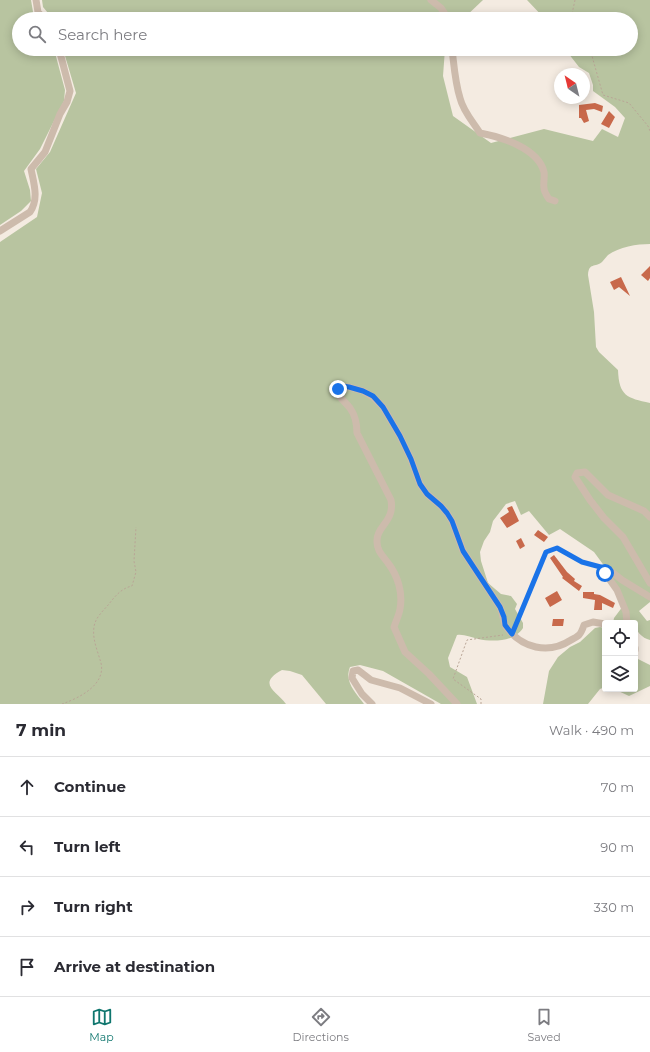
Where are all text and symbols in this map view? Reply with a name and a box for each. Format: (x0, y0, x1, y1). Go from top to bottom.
search box (12, 12, 638, 56)
icon: search (26, 23, 48, 45)
text: Search here (58, 25, 147, 44)
north arrow (554, 68, 590, 104)
route end (329, 380, 347, 398)
route start (596, 564, 614, 582)
map controls (602, 620, 638, 692)
button: locate (602, 620, 638, 656)
button: layers (602, 656, 638, 692)
text: 7 min (16, 720, 66, 740)
text: Walk · 490 m (549, 722, 634, 738)
icon: ahead (16, 776, 38, 798)
text: Continue (54, 777, 126, 796)
text: 70 m (601, 779, 634, 795)
icon: left (16, 836, 38, 858)
text: Turn left (54, 837, 121, 856)
text: 90 m (600, 839, 634, 855)
icon: right (16, 896, 38, 918)
text: Turn right (54, 897, 133, 916)
text: 330 m (594, 899, 634, 915)
icon: arrive (16, 956, 38, 978)
text: Arrive at destination (54, 957, 215, 976)
tab: Map (89, 1006, 114, 1044)
tab: Directions (293, 1006, 349, 1044)
tab: Saved (528, 1006, 561, 1044)

